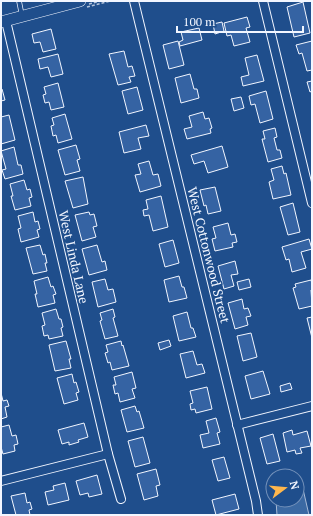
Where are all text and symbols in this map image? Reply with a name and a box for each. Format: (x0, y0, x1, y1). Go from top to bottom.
scale bar (177, 8, 303, 34)
text: 100 m (183, 14, 216, 29)
street label: West Cottonwood Street (183, 185, 235, 325)
street label: West Linda Lane (55, 209, 93, 305)
north arrow (265, 468, 305, 508)
text: N (287, 479, 303, 492)

